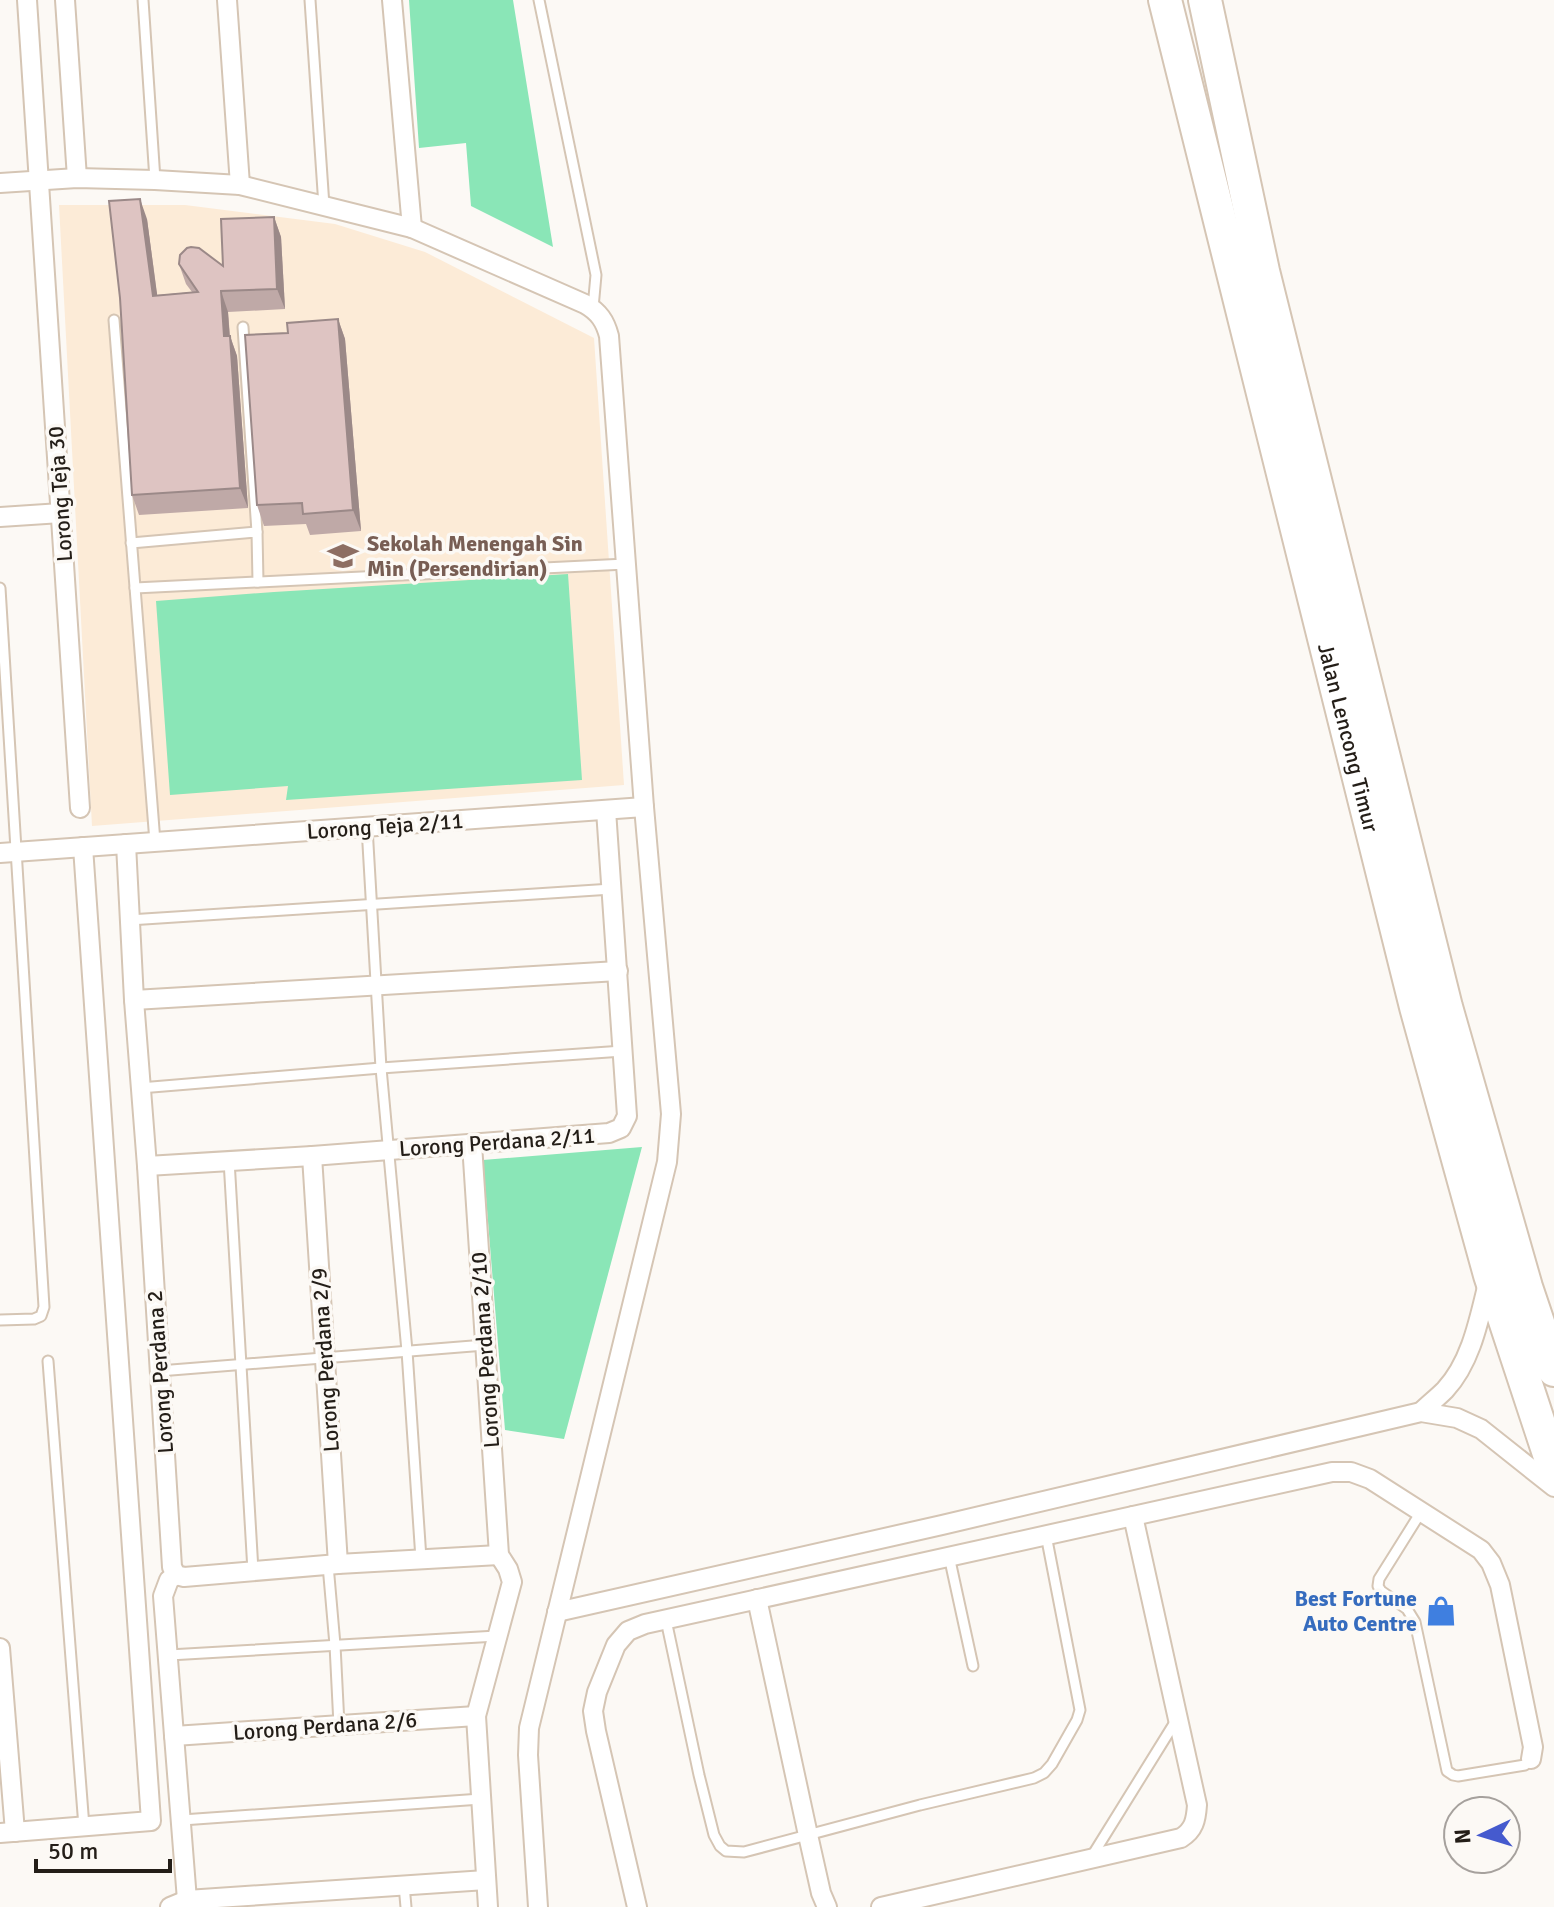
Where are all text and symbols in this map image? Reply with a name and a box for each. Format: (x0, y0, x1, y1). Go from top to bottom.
street label: Lorong Teja 30 (42, 425, 78, 563)
place label: Sekolah Menengah Sin Min (Persendirian) (367, 530, 583, 582)
school or university icon: Sekolah Menengah Sin Min (Persendirian) (326, 539, 360, 573)
street label: Jalan Lencong Timur (1312, 640, 1385, 835)
street label: Lorong Teja 2/11 (306, 807, 464, 845)
street label: Lorong Perdana 2/11 (398, 1122, 596, 1162)
street label: Lorong Perdana 2/10 (465, 1251, 505, 1449)
street label: Lorong Perdana 2/9 (305, 1267, 345, 1453)
street label: Lorong Perdana 2 (141, 1290, 179, 1454)
place label: Best Fortune Auto Centre (1294, 1585, 1417, 1637)
shop icon: Best Fortune Auto Centre (1424, 1594, 1458, 1628)
street label: Lorong Perdana 2/6 (232, 1706, 418, 1746)
north arrow (1442, 1795, 1522, 1875)
scale bar (36, 1823, 170, 1873)
text: N (1449, 1828, 1477, 1845)
text: 50 m (48, 1836, 98, 1866)

